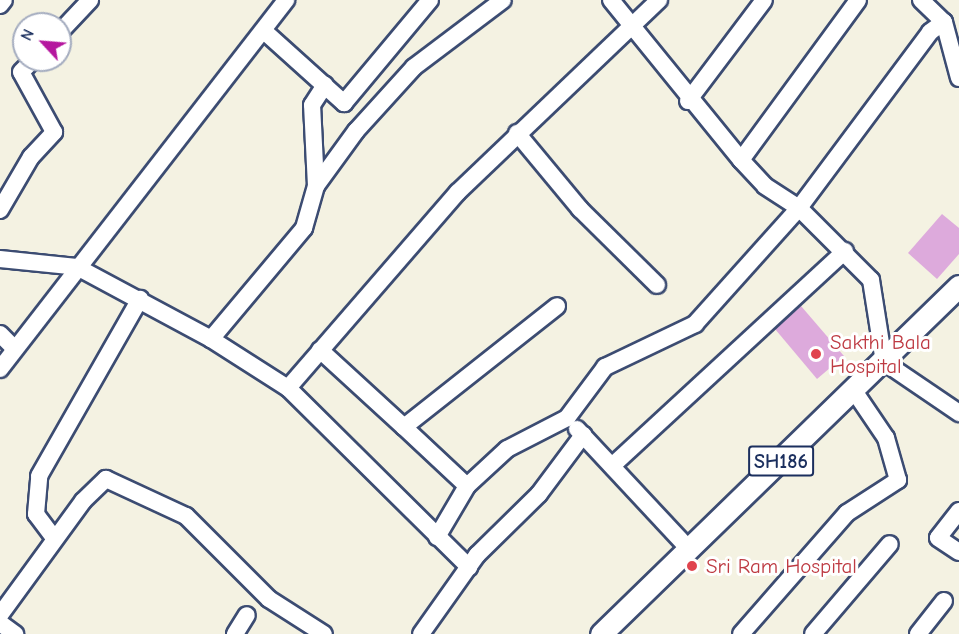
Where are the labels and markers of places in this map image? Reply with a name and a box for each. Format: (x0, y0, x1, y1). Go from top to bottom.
place label: Sakthi Bala Hospital (830, 329, 931, 379)
marker: Sakthi Bala Hospital (807, 345, 825, 363)
place label: Sri Ram Hospital (706, 553, 857, 579)
marker: Sri Ram Hospital (683, 557, 701, 575)

